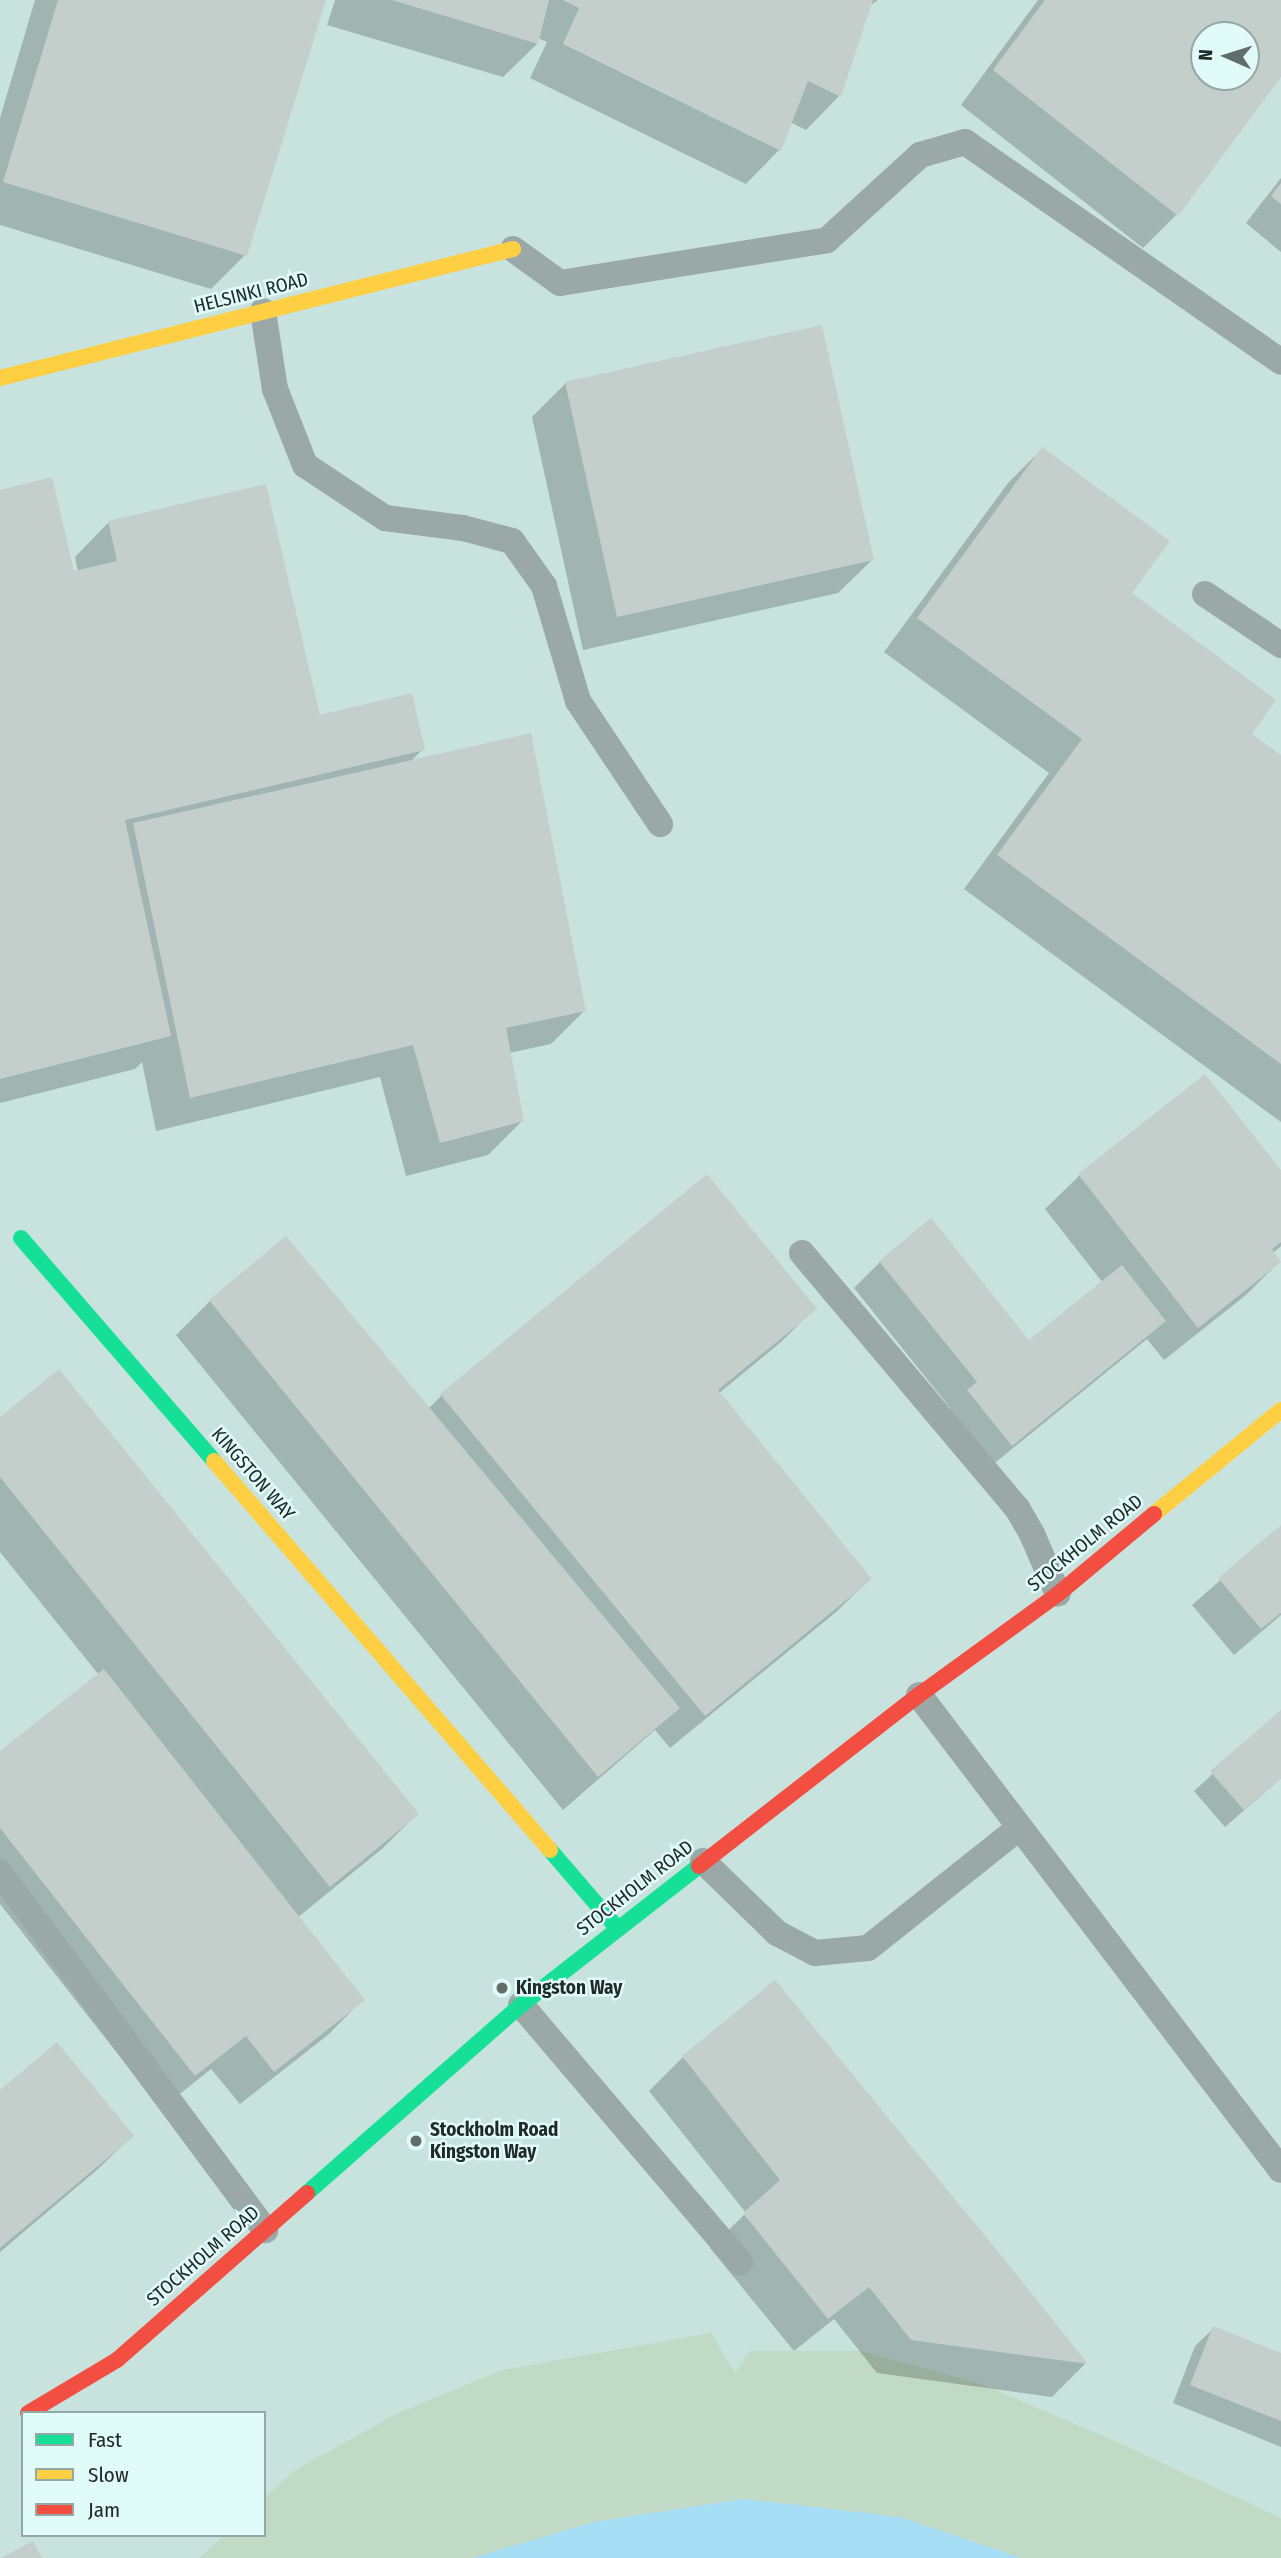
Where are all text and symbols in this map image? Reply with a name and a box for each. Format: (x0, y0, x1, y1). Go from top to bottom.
north arrow (1190, 21, 1260, 91)
text: N (1194, 49, 1217, 61)
street label: HELSINKI ROAD (192, 268, 310, 318)
street label: KINGSTON WAY (207, 1423, 299, 1525)
street label: STOCKHOLM ROAD (1023, 1490, 1147, 1596)
street label: STOCKHOLM ROAD (572, 1835, 698, 1941)
place label: Kingston Way (516, 1977, 622, 1999)
marker: Kingston Way (494, 1980, 510, 1996)
place label: Stockholm Road Kingston Way (430, 2119, 558, 2163)
marker: Stockholm Road Kingston Way (408, 2133, 424, 2149)
street label: STOCKHOLM ROAD (142, 2201, 264, 2311)
legend (21, 2411, 266, 2537)
text: Fast (88, 2427, 122, 2453)
text: Slow (88, 2462, 129, 2488)
text: Jam (88, 2497, 120, 2523)

